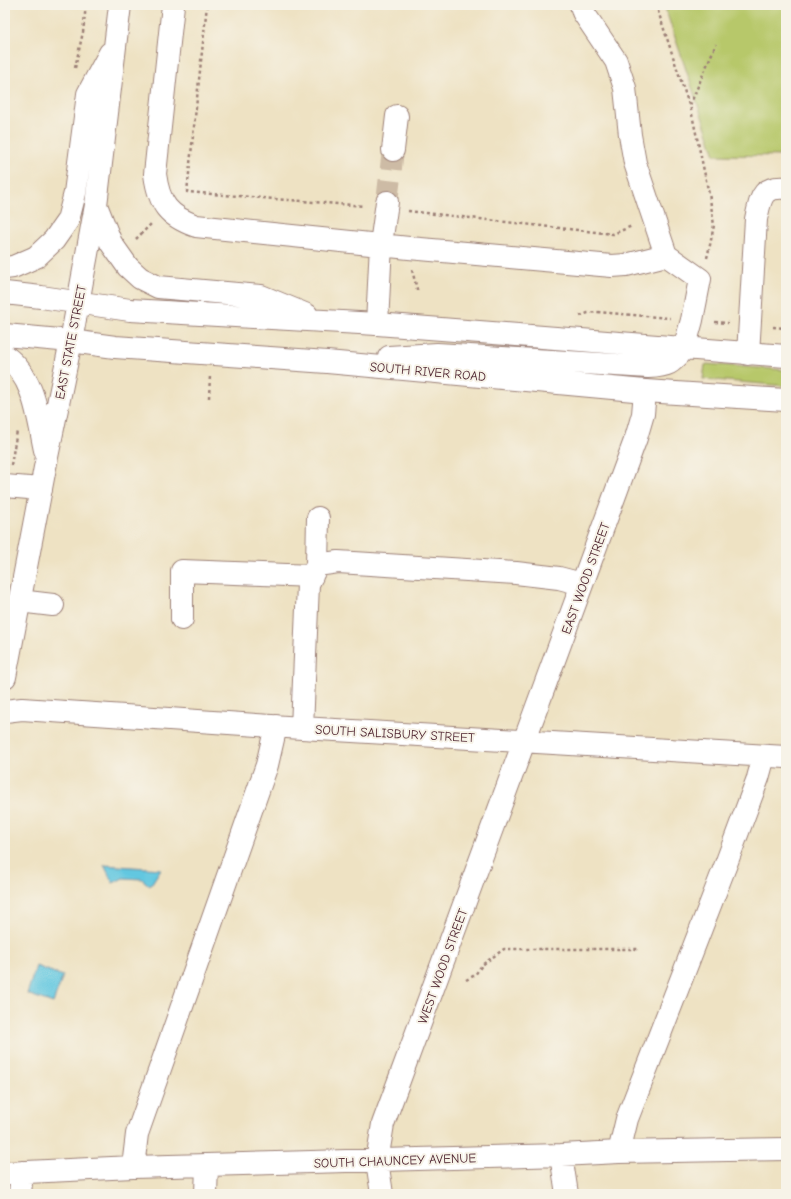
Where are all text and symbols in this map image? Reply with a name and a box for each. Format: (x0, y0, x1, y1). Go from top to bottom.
street label: EAST STATE STREET (52, 283, 89, 401)
street label: SOUTH RIVER ROAD (369, 359, 487, 384)
street label: EAST WOOD STREET (558, 520, 613, 636)
street label: SOUTH SALISBURY STREET (315, 722, 475, 745)
street label: WEST WOOD STREET (415, 906, 470, 1026)
street label: SOUTH CHAUNCEY AVENUE (314, 1150, 477, 1171)

